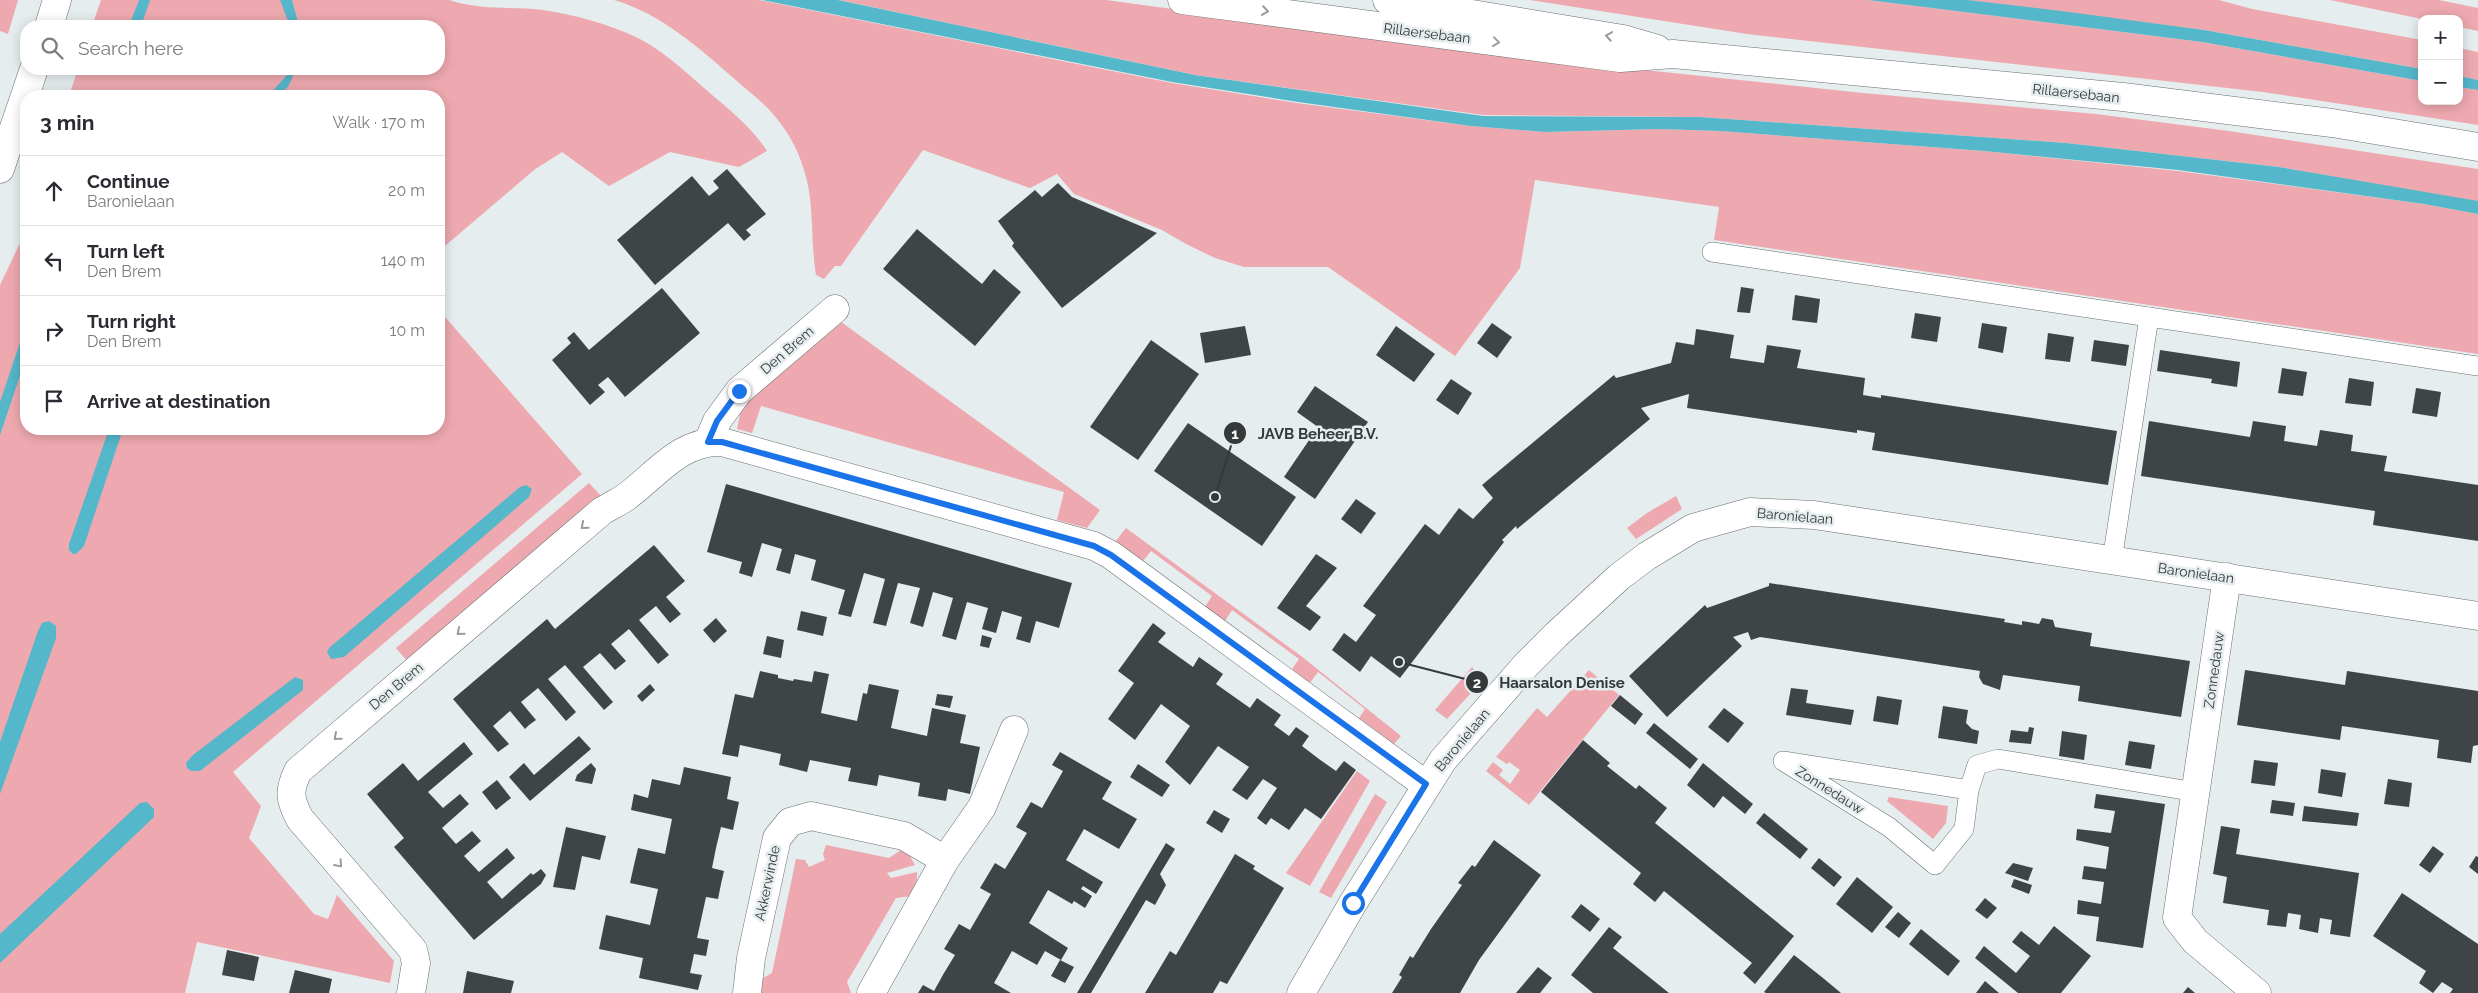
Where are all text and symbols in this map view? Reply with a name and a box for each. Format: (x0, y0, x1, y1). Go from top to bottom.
one-way arrow (1262, 5, 1270, 16)
map controls (2418, 15, 2463, 105)
button: + (2418, 15, 2463, 60)
search box (20, 20, 445, 75)
street label: Rillaersebaan (1383, 20, 1471, 46)
one-way arrow (1604, 32, 1613, 42)
icon: search (38, 34, 66, 62)
one-way arrow (1492, 36, 1500, 46)
text: Search here (78, 37, 184, 59)
button: − (2418, 60, 2463, 105)
street label: Rillaersebaan (2032, 80, 2120, 106)
text: 3 min (40, 110, 94, 135)
text: Walk · 170 m (333, 113, 425, 132)
text: Continue (87, 170, 170, 192)
icon: ahead (40, 177, 68, 205)
text: 20 m (388, 181, 425, 200)
text: Baronielaan (87, 192, 175, 211)
text: Turn left (87, 240, 164, 262)
icon: left (40, 247, 68, 275)
text: 140 m (381, 251, 425, 270)
text: Den Brem (87, 262, 161, 281)
text: Turn right (87, 310, 176, 332)
icon: right (40, 317, 68, 345)
text: 10 m (390, 321, 425, 340)
street label: Den Brem (757, 323, 817, 377)
text: Den Brem (87, 332, 161, 351)
route end (728, 380, 751, 403)
icon: arrive (40, 387, 68, 415)
text: Arrive at destination (87, 390, 271, 412)
callout: JAVB Beheer B.V. (1223, 418, 1389, 448)
text: 1 (1231, 425, 1239, 443)
text: JAVB Beheer B.V. (1258, 425, 1378, 443)
street label: Baronielaan (1756, 505, 1834, 527)
one-way arrow (581, 520, 590, 529)
street label: Baronielaan (2157, 560, 2235, 586)
one-way arrow (457, 626, 466, 635)
street label: Zonnedauw (2201, 630, 2227, 709)
street label: Den Brem (366, 659, 426, 713)
callout: Haarsalon Denise (1464, 667, 1635, 697)
text: 2 (1473, 674, 1481, 692)
text: Haarsalon Denise (1499, 674, 1625, 692)
street label: Baronielaan (1431, 706, 1493, 774)
one-way arrow (333, 731, 342, 740)
street label: Zonnedauw (1793, 763, 1868, 818)
street label: Akkerwinde (751, 844, 783, 922)
one-way arrow (333, 858, 342, 867)
route start (1342, 892, 1365, 915)

